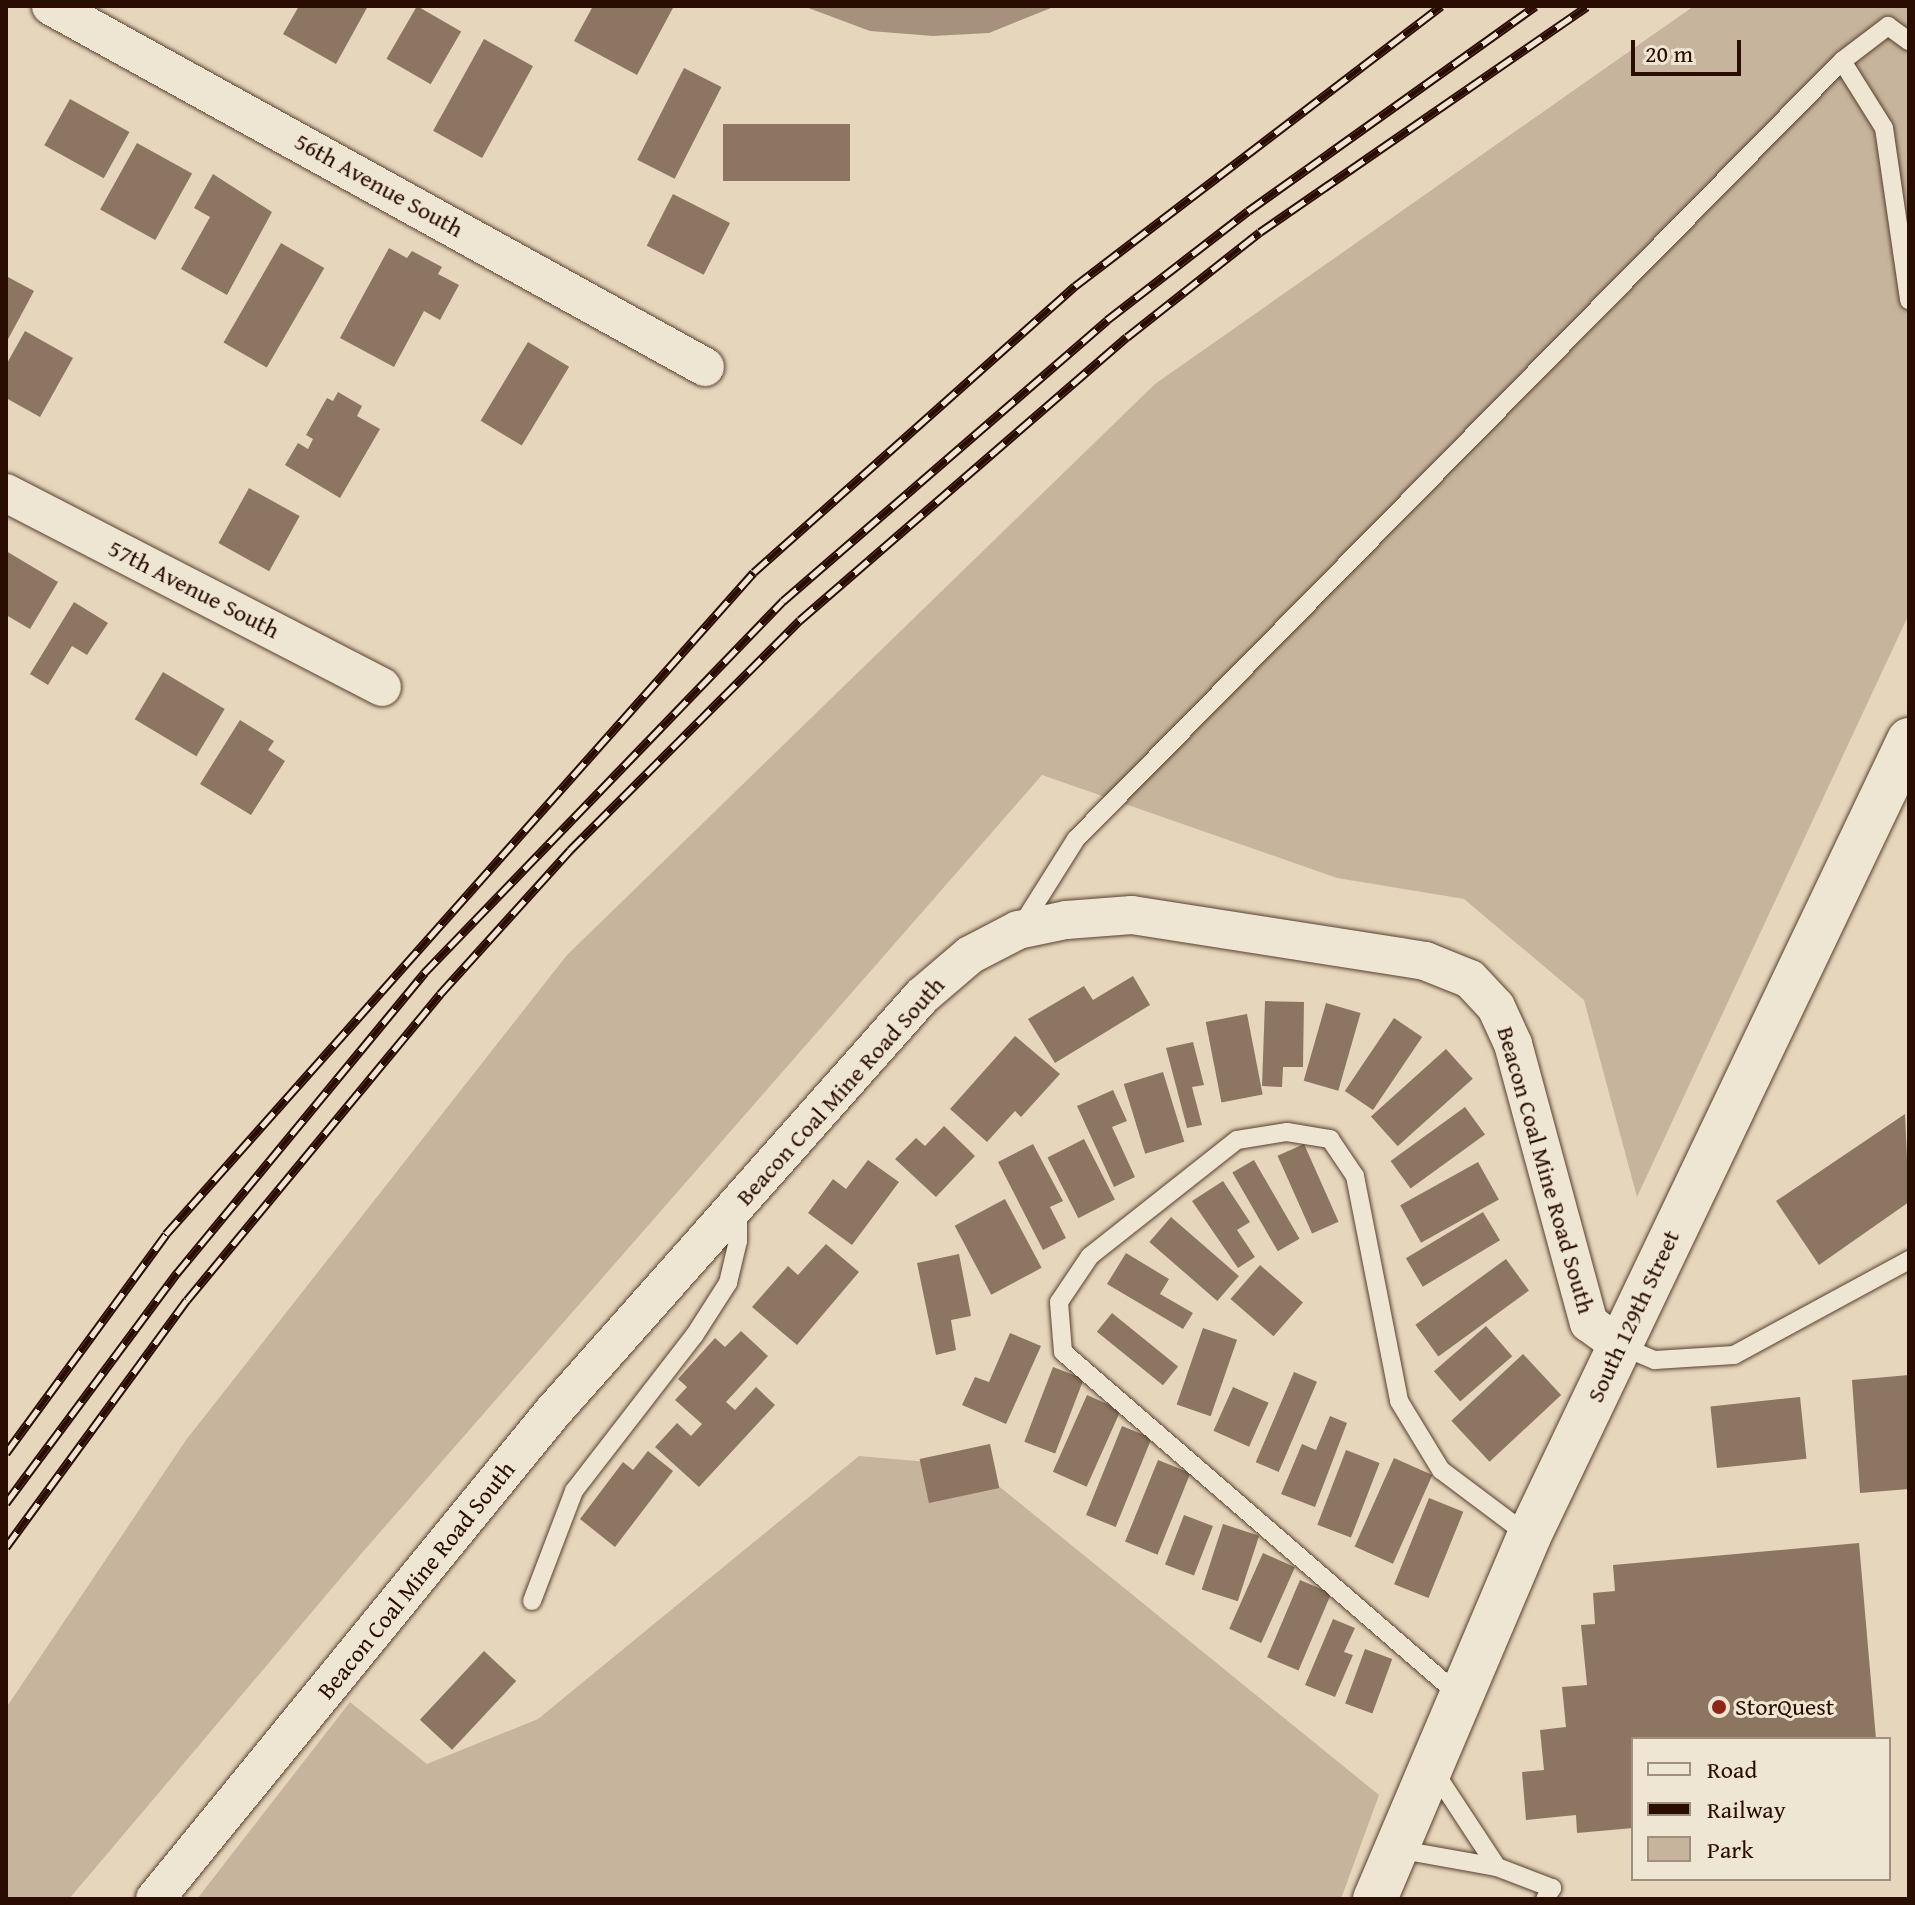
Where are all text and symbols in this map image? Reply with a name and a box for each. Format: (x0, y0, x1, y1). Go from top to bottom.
scale bar (1635, 24, 1745, 74)
text: 20 m (1645, 36, 1693, 71)
street label: 56th Avenue South (290, 127, 468, 243)
street label: 57th Avenue South (104, 533, 284, 645)
street label: Beacon Coal Mine Road South (730, 971, 950, 1211)
street label: Beacon Coal Mine Road South (1491, 1023, 1601, 1317)
street label: South 129th Street (1580, 1225, 1686, 1407)
street label: Beacon Coal Mine Road South (311, 1455, 521, 1705)
place label: StorQuest (1735, 1693, 1834, 1721)
marker: StorQuest (1710, 1698, 1728, 1716)
legend (1631, 1737, 1891, 1881)
text: Road (1707, 1752, 1757, 1787)
text: Railway (1707, 1792, 1786, 1827)
text: Park (1707, 1832, 1753, 1867)

